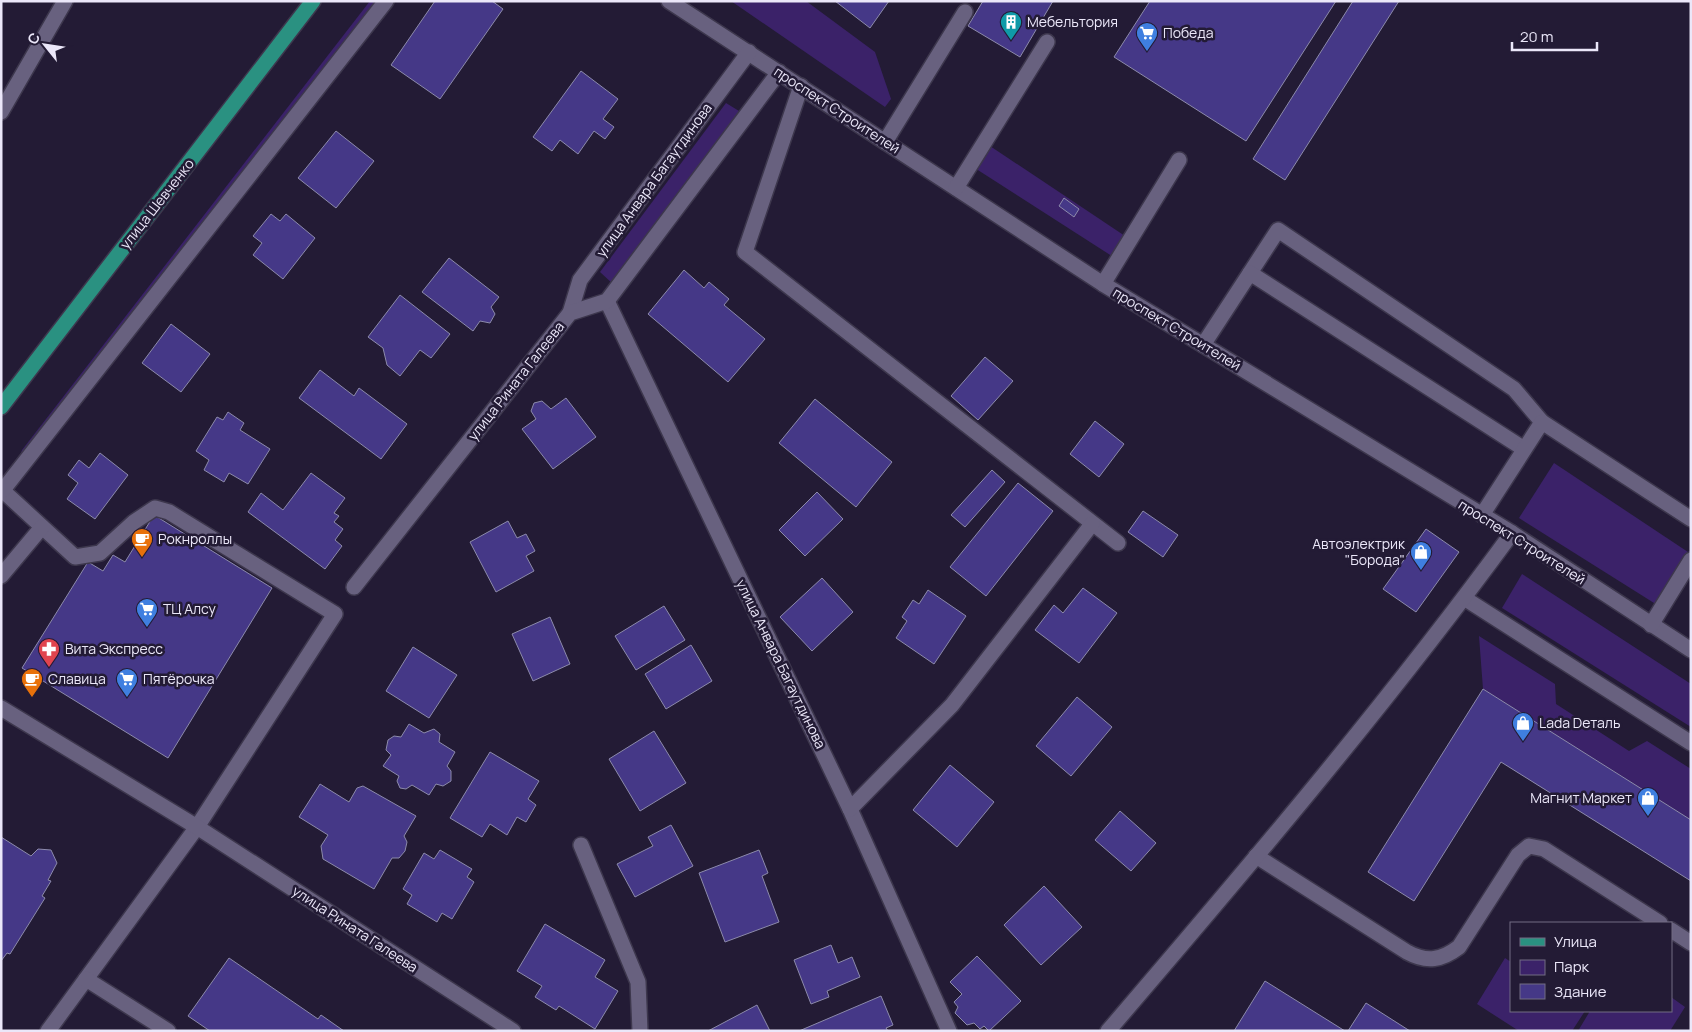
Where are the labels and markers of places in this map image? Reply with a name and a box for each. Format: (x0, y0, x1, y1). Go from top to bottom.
building icon: Мебельтория (999, 10, 1023, 41)
place label: Мебельтория (1027, 12, 1118, 31)
supermarket icon: Победа (1135, 21, 1159, 52)
place label: Победа (1163, 23, 1213, 42)
cafe icon: Рокнроллы (130, 527, 154, 558)
place label: Рокнроллы (158, 529, 232, 548)
place label: Автоэлектрик "Борода" (1312, 534, 1406, 569)
shop icon: Автоэлектрик "Борода" (1409, 540, 1433, 571)
supermarket icon: ТЦ Алсу (135, 597, 159, 628)
place label: ТЦ Алсу (163, 599, 217, 618)
pharmacy icon: Вита Экспресс (37, 637, 61, 668)
place label: Вита Экспресс (65, 639, 163, 658)
cafe icon: Славица (20, 667, 44, 698)
supermarket icon: Пятёрочка (115, 667, 139, 698)
place label: Славица (48, 669, 106, 688)
place label: Пятёрочка (143, 669, 215, 688)
shop icon: Lada Dеталь (1511, 711, 1535, 742)
place label: Lada Dеталь (1539, 713, 1620, 732)
shop icon: Магнит Маркет (1636, 786, 1660, 817)
place label: Магнит Маркет (1530, 788, 1632, 807)

